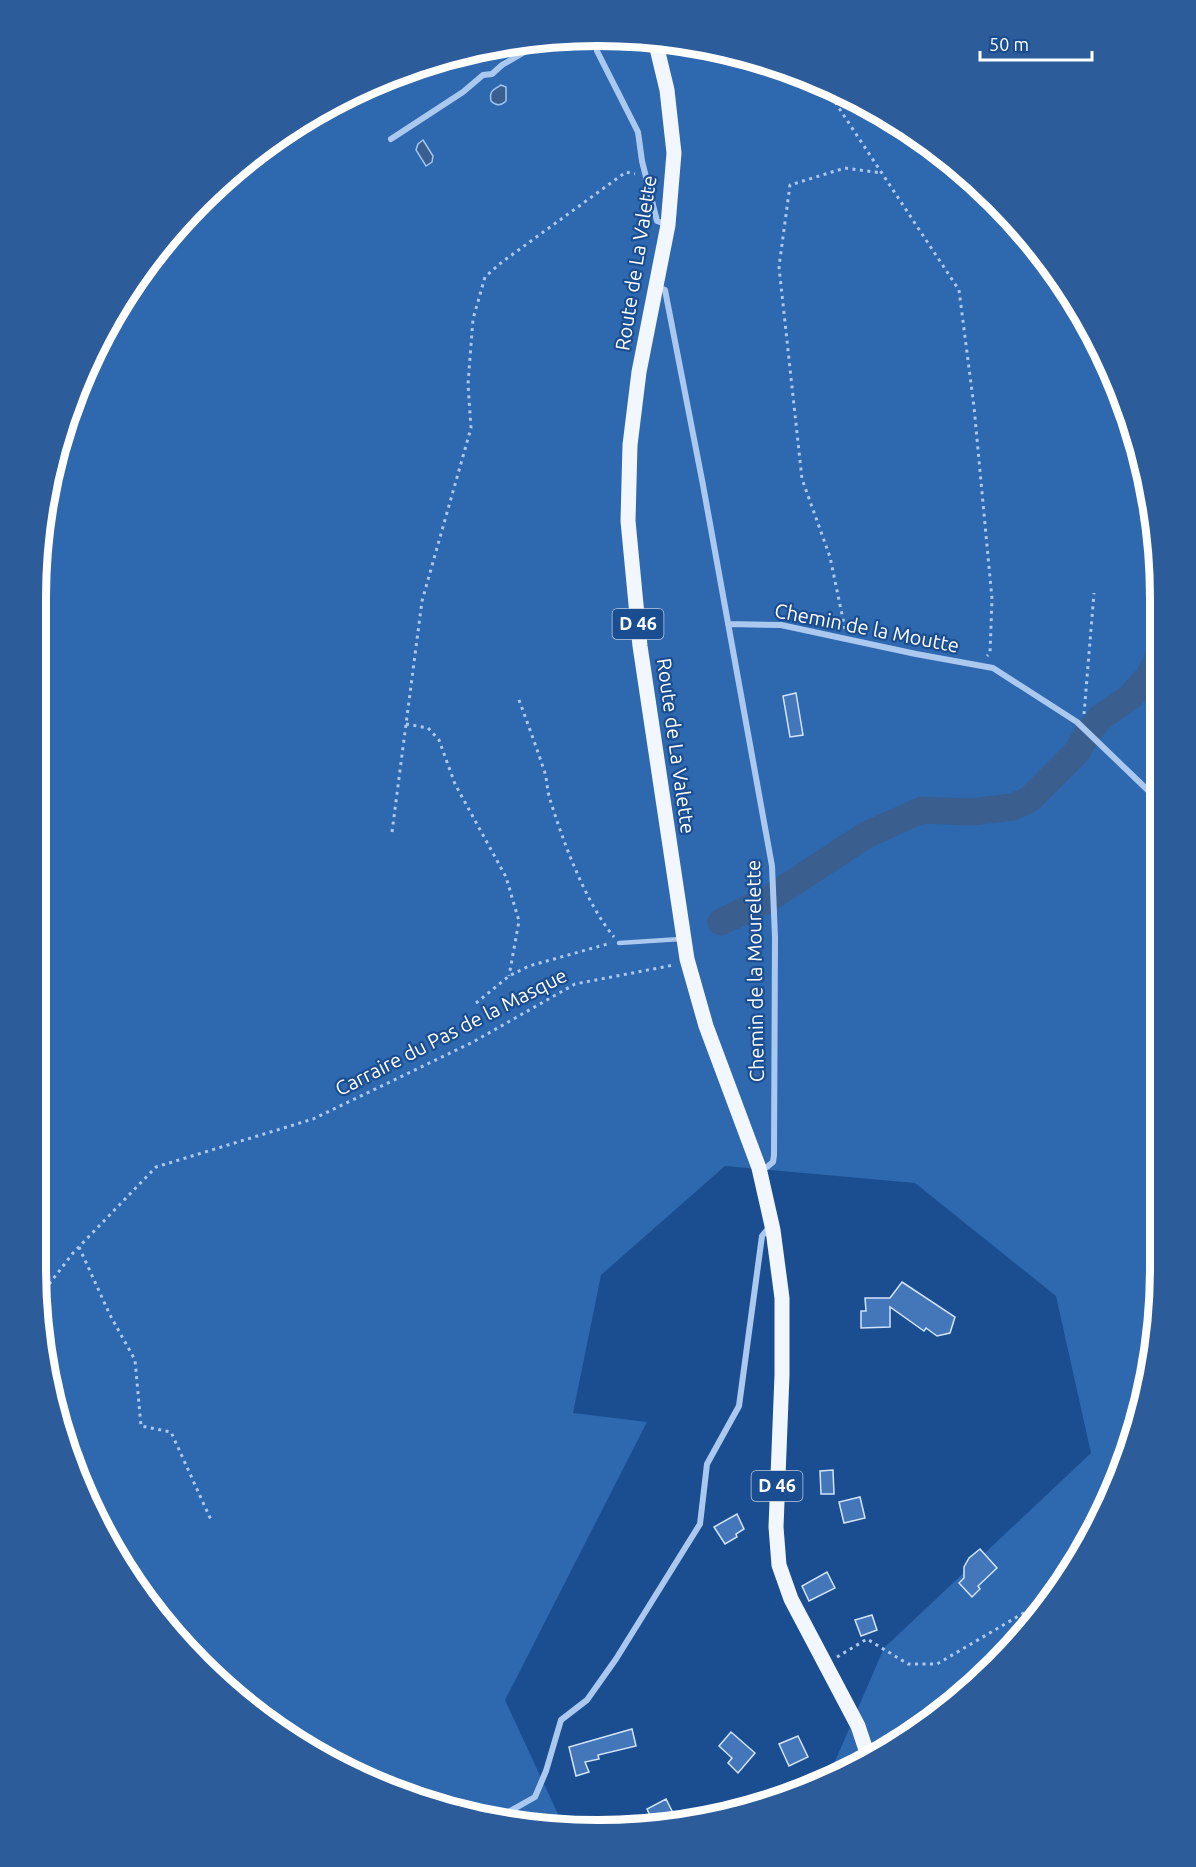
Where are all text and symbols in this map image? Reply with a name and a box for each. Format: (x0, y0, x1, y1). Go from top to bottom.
scale bar (980, 24, 1092, 62)
text: 50 m (989, 34, 1029, 54)
street label: Route de La Valette (610, 174, 661, 352)
street label: Chemin de la Moutte (773, 598, 961, 657)
road number: D 46 (612, 609, 664, 639)
street label: Route de La Valette (653, 657, 700, 835)
street label: Chemin de la Mourelette (741, 860, 768, 1082)
street label: Carraire du Pas de la Masque (331, 963, 570, 1100)
road number: D 46 (752, 1471, 802, 1501)

